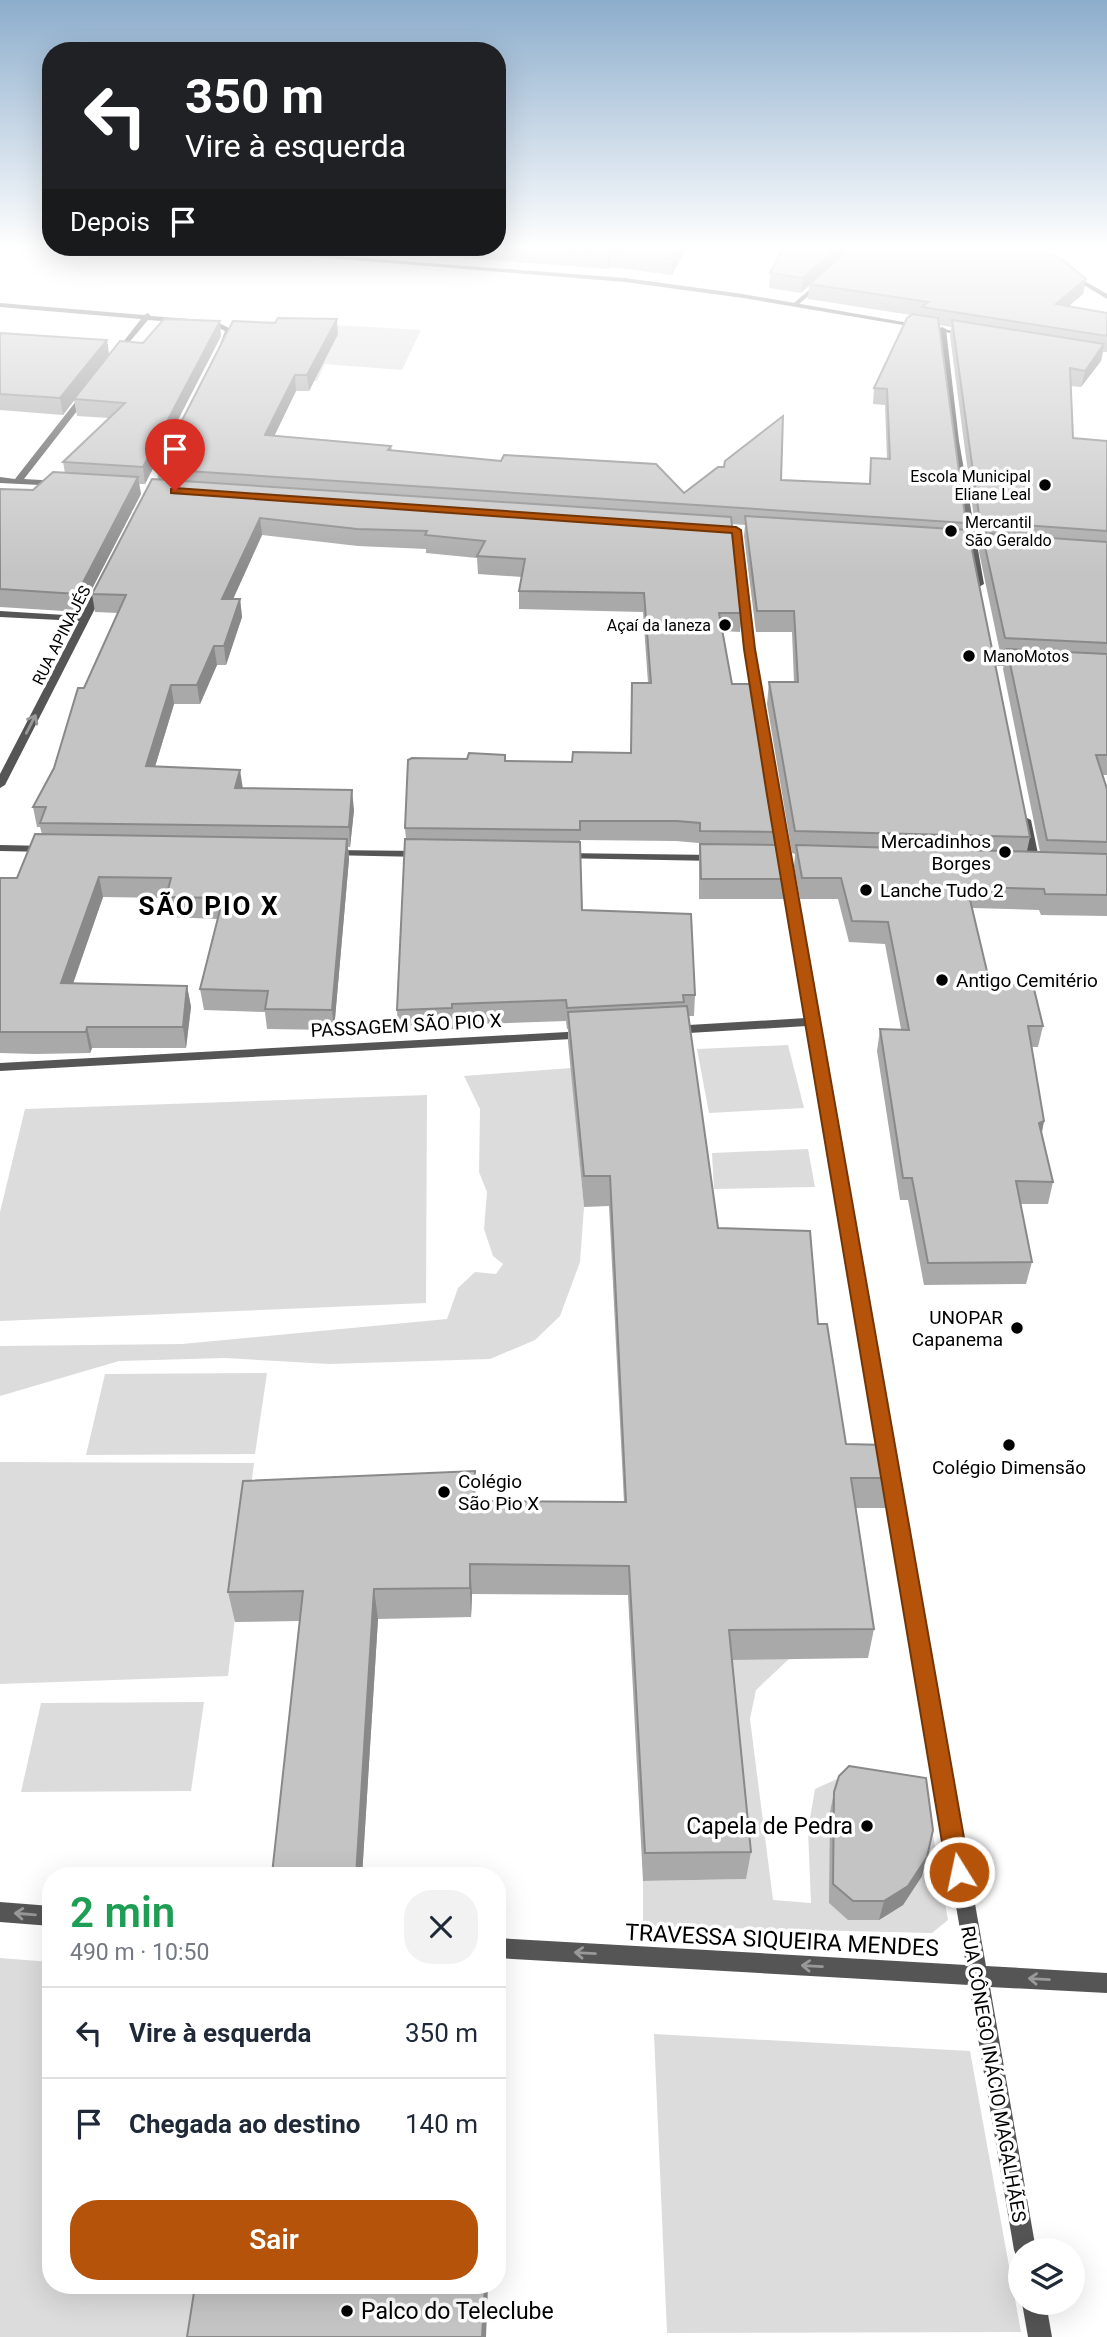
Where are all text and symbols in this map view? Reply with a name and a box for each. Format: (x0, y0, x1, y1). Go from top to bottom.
text: 350 m (185, 68, 324, 125)
icon: left (70, 70, 161, 161)
text: Vire à esquerda (185, 127, 406, 165)
icon: arrive (164, 203, 202, 241)
text: Depois (70, 207, 150, 237)
pin (145, 419, 205, 491)
icon: arrive (156, 430, 194, 468)
place label: Escola Municipal Eliane Leal (910, 467, 1031, 504)
marker: Escola Municipal Eliane Leal (1037, 477, 1053, 493)
place label: Mercantil São Geraldo (965, 513, 1052, 550)
marker: Mercantil São Geraldo (943, 523, 959, 539)
street label: RUA APINAJÉS (28, 582, 95, 688)
place label: Açaí da Ianeza (607, 616, 711, 635)
marker: Açaí da Ianeza (717, 617, 733, 633)
place label: ManoMotos (983, 647, 1069, 666)
marker: ManoMotos (961, 648, 977, 664)
one-way arrow (24, 714, 38, 735)
place label: Mercadinhos Borges (881, 830, 991, 875)
marker: Mercadinhos Borges (997, 844, 1013, 860)
place label: Lanche Tudo 2 (880, 879, 1004, 902)
marker: Lanche Tudo 2 (858, 882, 874, 898)
district label: SÃO PIO X (139, 891, 279, 921)
place label: Antigo Cemitério (956, 969, 1098, 992)
marker: Antigo Cemitério (934, 972, 950, 988)
street label: PASSAGEM SÃO PIO X (310, 1009, 502, 1042)
place label: UNOPAR Capanema (912, 1306, 1003, 1351)
marker: UNOPAR Capanema (1009, 1320, 1025, 1336)
marker: Colégio Dimensão (1001, 1437, 1017, 1453)
place label: Colégio Dimensão (932, 1456, 1086, 1479)
place label: Colégio São Pio X (458, 1470, 539, 1515)
marker: Colégio São Pio X (436, 1484, 452, 1500)
place label: Capela de Pedra (686, 1813, 853, 1840)
marker: Capela de Pedra (859, 1818, 875, 1834)
position arrow (922, 1835, 996, 1909)
text: 2 min (70, 1888, 175, 1937)
button: close (404, 1890, 478, 1964)
one-way arrow (15, 1907, 37, 1920)
street label: TRAVESSA SIQUEIRA MENDES (625, 1919, 939, 1962)
street label: RUA CÔNEGO INÁCIO MAGALHÃES (956, 1924, 1031, 2224)
text: 490 m · 10:50 (70, 1939, 209, 1966)
one-way arrow (574, 1946, 596, 1959)
one-way arrow (801, 1960, 824, 1973)
one-way arrow (1028, 1973, 1051, 1986)
icon: left (70, 2014, 108, 2052)
text: Vire à esquerda (129, 2018, 312, 2048)
text: 350 m (405, 2018, 478, 2048)
icon: arrive (70, 2105, 108, 2143)
text: Chegada ao destino (129, 2109, 360, 2139)
text: 140 m (405, 2109, 478, 2139)
button: Sair (70, 2200, 478, 2280)
map controls (1008, 2238, 1085, 2315)
button: layers (1008, 2238, 1085, 2315)
place label: Palco do Teleclube (361, 2298, 554, 2325)
marker: Palco do Teleclube (339, 2303, 355, 2319)

